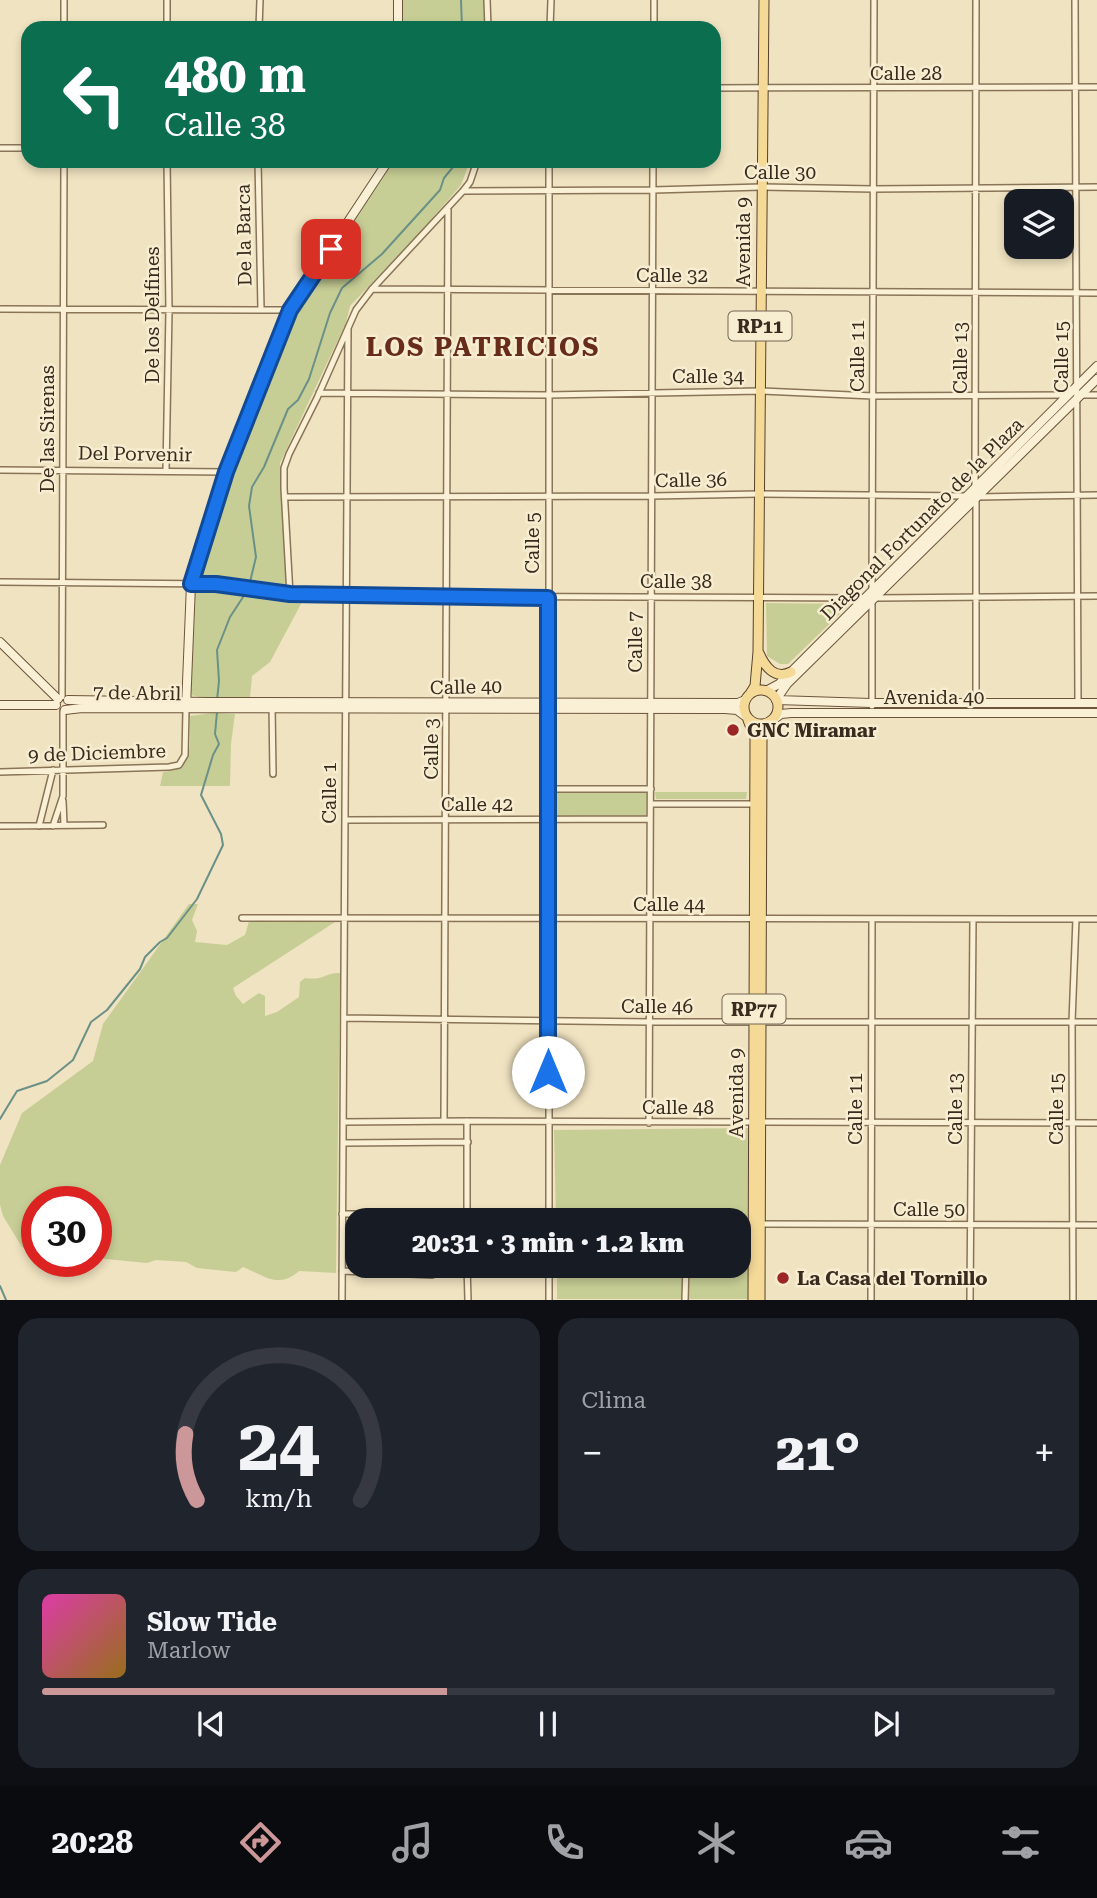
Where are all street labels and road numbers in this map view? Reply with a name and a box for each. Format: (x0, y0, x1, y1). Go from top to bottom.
street label: Calle 28 (870, 62, 942, 85)
street label: Calle 30 (744, 161, 816, 184)
street label: De la Barca (232, 183, 256, 286)
street label: Avenida 9 (732, 197, 755, 287)
street label: De los Delfines (141, 247, 164, 383)
street label: Calle 32 (636, 264, 708, 287)
road number: RP11 (728, 312, 792, 340)
street label: Calle 11 (846, 320, 869, 392)
street label: Calle 15 (1050, 321, 1073, 393)
street label: Calle 13 (949, 322, 972, 394)
street label: De las Sirenas (36, 365, 59, 493)
street label: Calle 34 (672, 365, 744, 388)
street label: Diagonal Fortunato de la Plaza (816, 412, 1029, 625)
street label: Del Porvenir (78, 442, 193, 467)
street label: Calle 36 (655, 468, 727, 492)
street label: Calle 5 (521, 512, 544, 574)
street label: Calle 38 (640, 570, 712, 593)
street label: Calle 7 (624, 611, 647, 673)
street label: Calle 40 (430, 675, 502, 699)
street label: 7 de Abril (93, 681, 182, 705)
street label: Avenida 40 (884, 686, 984, 709)
street label: Calle 3 (420, 718, 443, 780)
street label: 9 de Diciembre (28, 739, 166, 767)
street label: Calle 1 (318, 762, 341, 824)
street label: Calle 42 (441, 793, 513, 816)
street label: Calle 44 (633, 893, 705, 916)
road number: RP77 (722, 994, 786, 1024)
street label: Calle 46 (621, 995, 693, 1018)
street label: Avenida 9 (725, 1048, 748, 1138)
street label: Calle 11 (844, 1073, 867, 1145)
street label: Calle 13 (944, 1073, 967, 1145)
street label: Calle 15 (1045, 1073, 1068, 1145)
street label: Calle 48 (642, 1096, 714, 1119)
street label: Calle 50 (893, 1198, 965, 1221)

